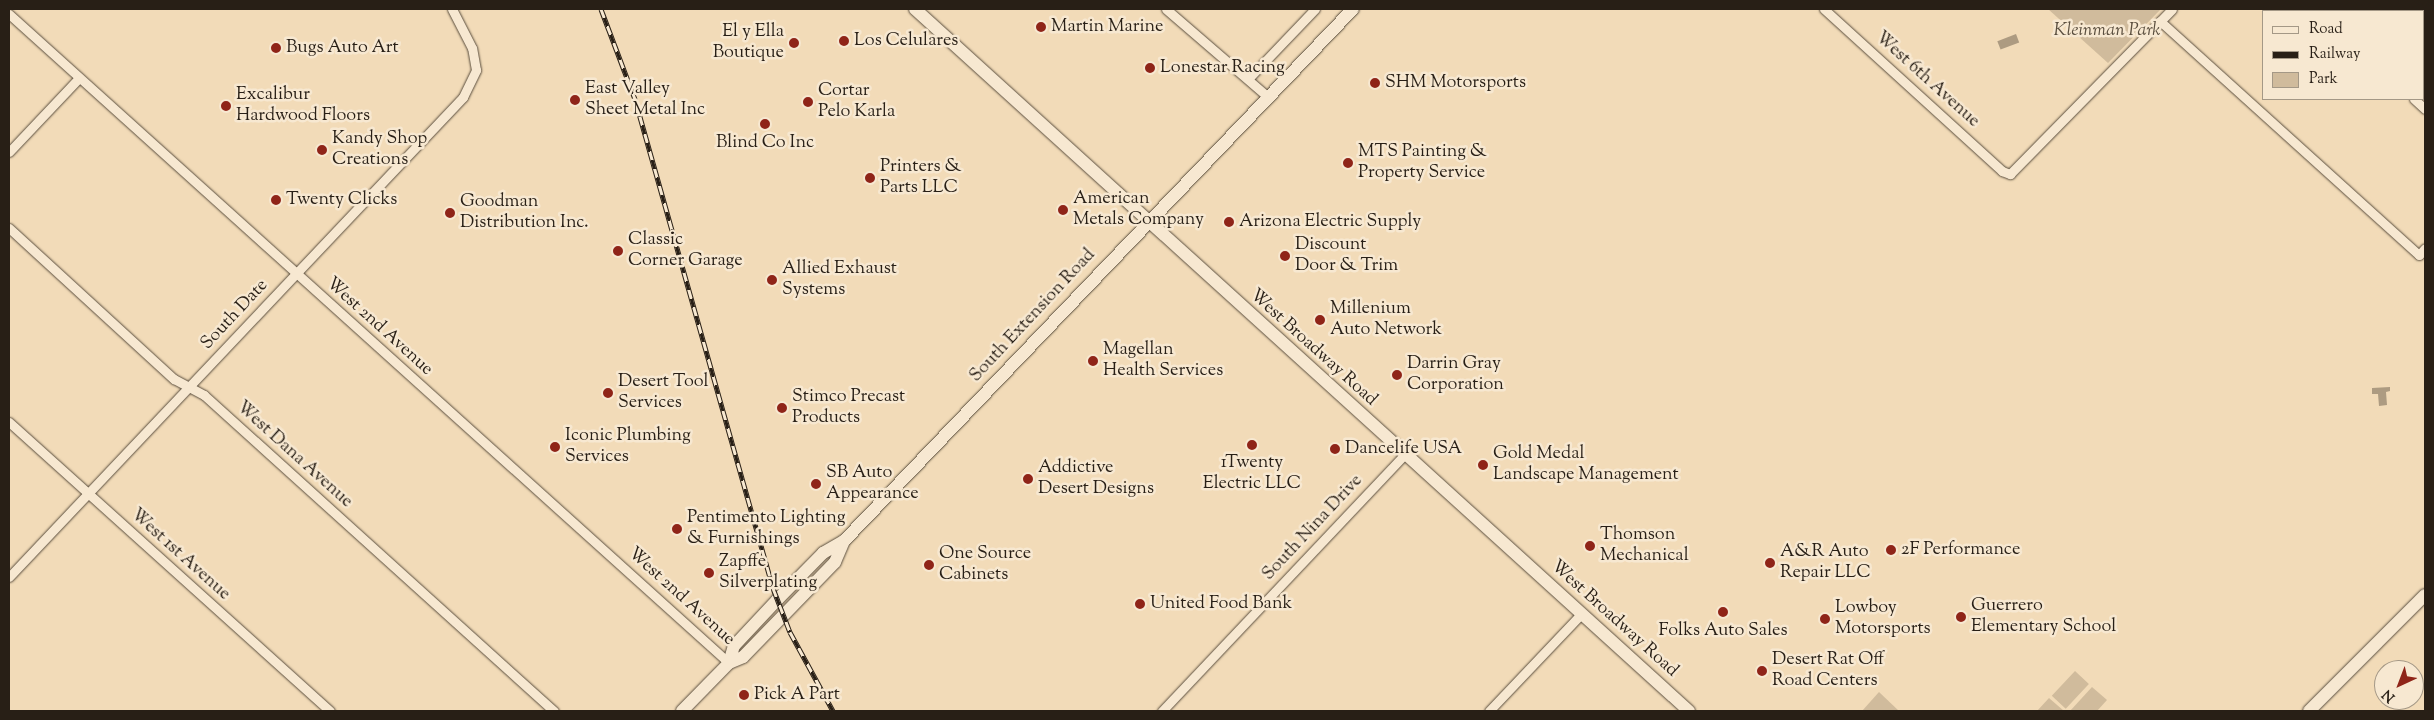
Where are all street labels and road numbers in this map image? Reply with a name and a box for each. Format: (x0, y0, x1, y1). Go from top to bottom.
street label: West 6th Avenue (1870, 27, 1984, 133)
street label: South Extension Road (966, 245, 1100, 387)
street label: West 2nd Avenue (321, 273, 437, 381)
street label: South Date (197, 275, 273, 355)
street label: West Broadway Road (1245, 285, 1381, 411)
street label: West Dana Avenue (231, 397, 357, 513)
street label: South Nina Drive (1258, 471, 1368, 585)
street label: West 1st Avenue (126, 504, 234, 606)
street label: West 2nd Avenue (623, 543, 739, 651)
street label: West Broadway Road (1546, 556, 1682, 682)

